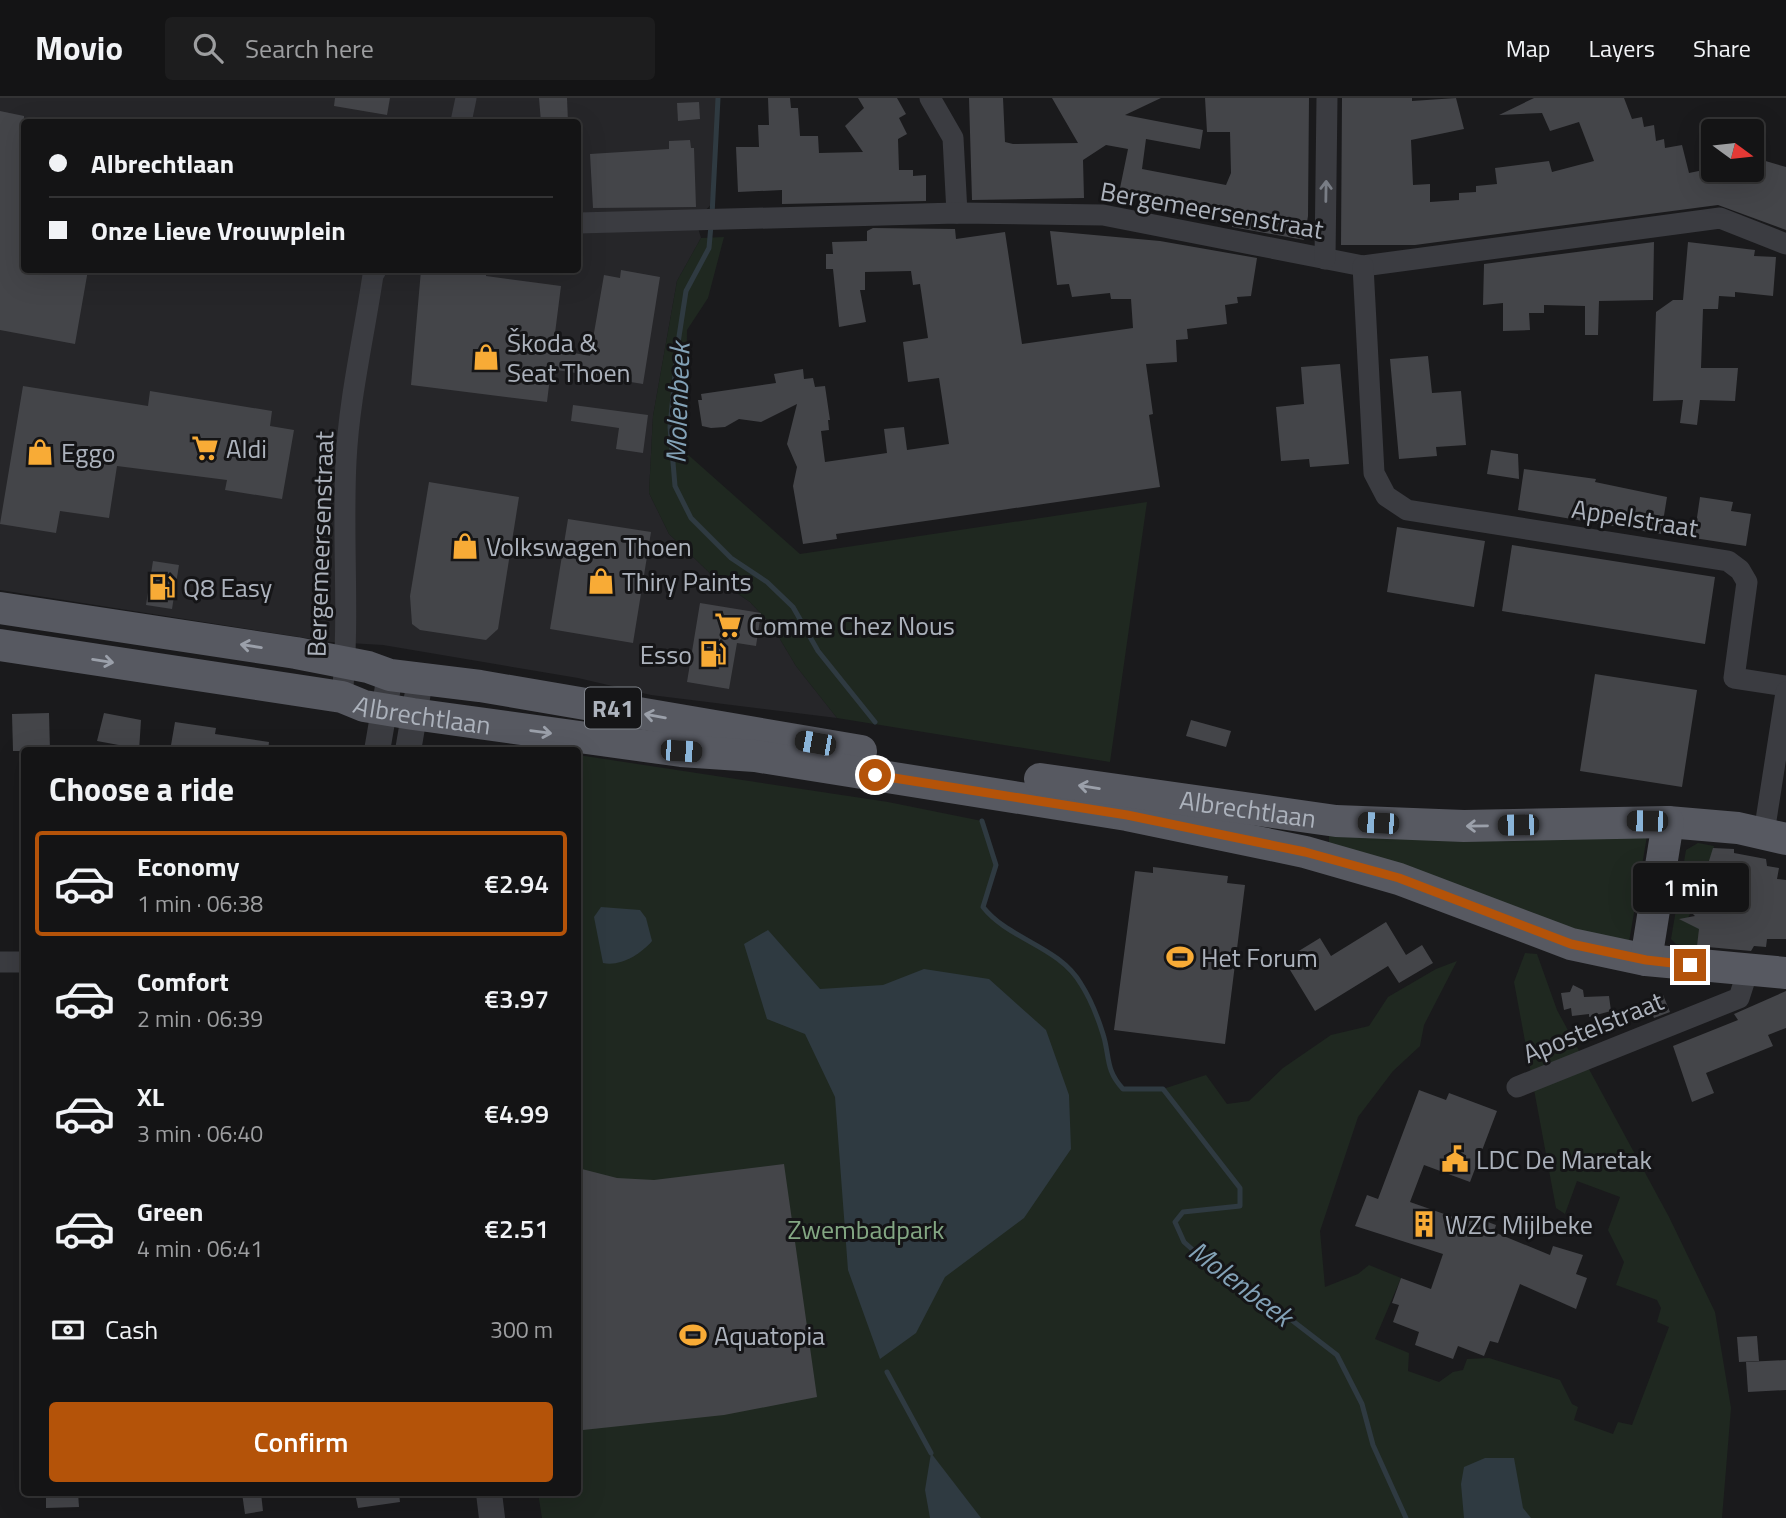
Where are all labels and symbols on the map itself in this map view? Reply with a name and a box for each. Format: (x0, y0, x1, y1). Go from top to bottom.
north arrow (1701, 119, 1764, 182)
street label: Bergemeersenstraat (1097, 171, 1327, 249)
one-way arrow (1319, 179, 1333, 202)
place label: Škoda & Seat Thoen (507, 323, 631, 392)
water label: Molenbeek (653, 338, 701, 464)
shop icon: Škoda & Seat Thoen (471, 342, 501, 372)
place label: Aldi (226, 429, 267, 468)
street label: Bergemeersenstraat (297, 430, 343, 658)
place label: Eggo (61, 433, 115, 472)
supermarket icon: Aldi (190, 433, 220, 463)
shop icon: Eggo (25, 437, 55, 467)
street label: Appelstraat (1569, 489, 1701, 547)
place label: Volkswagen Thoen (486, 527, 692, 566)
shop icon: Volkswagen Thoen (450, 531, 480, 561)
place label: Thiry Paints (622, 562, 752, 601)
shop icon: Thiry Paints (586, 566, 616, 596)
place label: Q8 Easy (183, 568, 272, 607)
fuel station icon: Q8 Easy (147, 572, 177, 602)
place label: Comme Chez Nous (749, 606, 955, 645)
supermarket icon: Comme Chez Nous (713, 610, 743, 640)
place label: Esso (640, 635, 692, 674)
one-way arrow (240, 639, 263, 652)
fuel station icon: Esso (698, 639, 728, 669)
one-way arrow (91, 655, 113, 668)
street label: Albrechtlaan (348, 684, 493, 744)
road number: R41 (585, 688, 641, 728)
one-way arrow (644, 709, 667, 722)
one-way arrow (530, 726, 552, 739)
car (793, 729, 838, 757)
car (660, 739, 703, 763)
route start (859, 759, 891, 791)
one-way arrow (1078, 780, 1101, 793)
street label: Albrechtlaan (1177, 780, 1319, 837)
car (1626, 810, 1669, 832)
car (1357, 811, 1400, 835)
car (1497, 814, 1540, 836)
one-way arrow (1465, 819, 1488, 833)
callout: 1 min (1632, 864, 1748, 912)
place label: Het Forum (1201, 938, 1318, 977)
sports icon: Het Forum (1165, 942, 1195, 972)
route end (1674, 949, 1706, 981)
street label: Apostelstraat (1517, 981, 1669, 1073)
place label: LDC De Maretak (1476, 1140, 1652, 1179)
public building icon: LDC De Maretak (1440, 1144, 1470, 1174)
place label: WZC Mijlbeke (1445, 1205, 1593, 1244)
building icon: WZC Mijlbeke (1409, 1209, 1439, 1239)
park label: Zwembadpark (788, 1210, 944, 1249)
water label: Molenbeek (1180, 1229, 1305, 1339)
place label: Aquatopia (714, 1316, 825, 1355)
sports icon: Aquatopia (678, 1320, 708, 1350)

